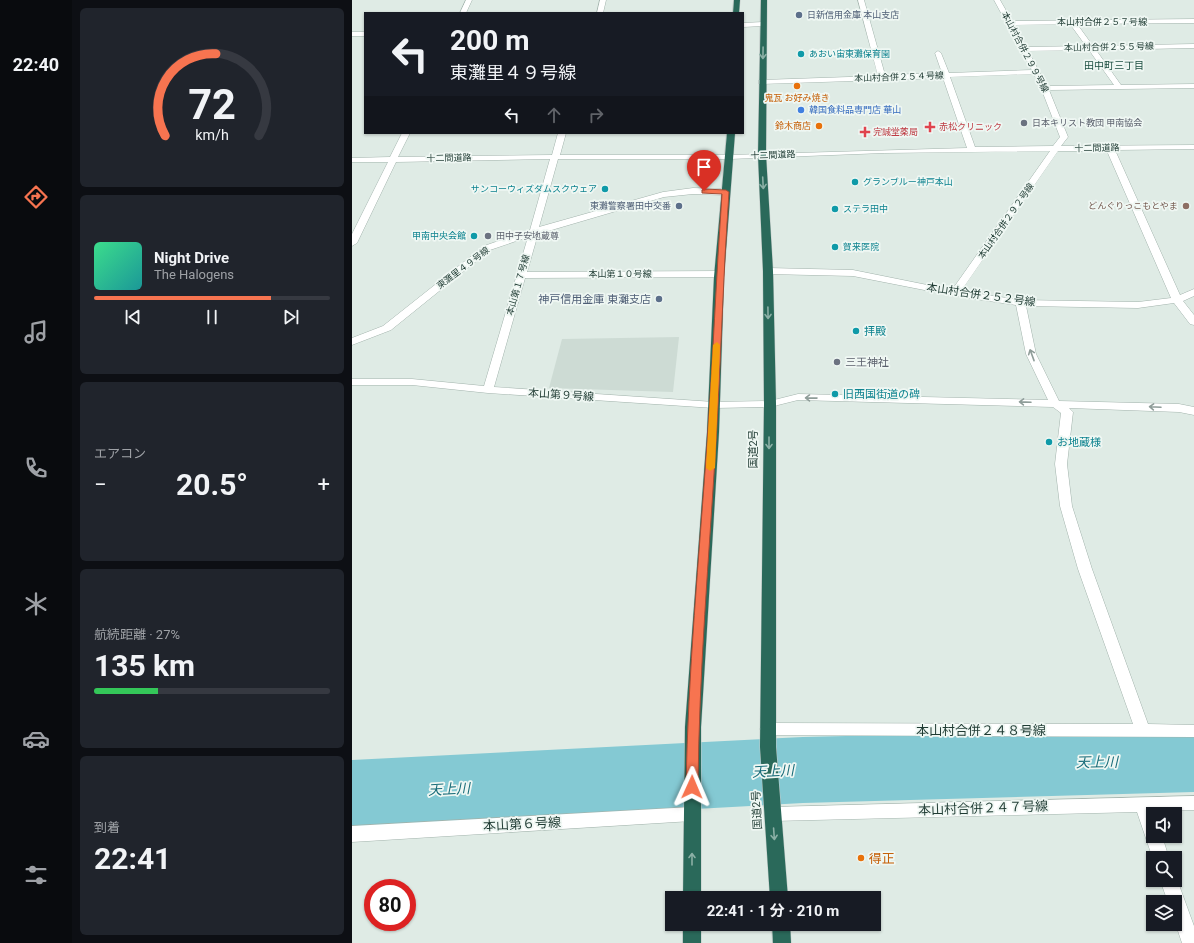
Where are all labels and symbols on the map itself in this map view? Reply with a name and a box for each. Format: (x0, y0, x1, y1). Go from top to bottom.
street label: 本山村合併２９９号線 (999, 9, 1052, 95)
marker: 日新信用金庫 本山支店 (794, 10, 804, 20)
place label: 日新信用金庫 本山支店 (807, 10, 899, 20)
street label: 本山村合併２５７号線 (1057, 16, 1148, 27)
street label: 本山村合併２５５号線 (1064, 40, 1155, 53)
one-way arrow (759, 46, 766, 59)
marker: あおい宙東灘保育園 (796, 49, 806, 59)
place label: あおい宙東灘保育園 (809, 49, 890, 59)
district label: 田中町三丁目 (1084, 60, 1144, 71)
street label: 本山村合併２５４号線 (854, 69, 945, 84)
marker: 鬼瓦 お好み焼き (792, 81, 802, 91)
place label: 鬼瓦 お好み焼き (764, 93, 830, 103)
place label: 韓国食料品専門店 華山 (809, 104, 901, 115)
marker: 韓国食料品専門店 華山 (796, 105, 806, 115)
marker: 日本キリスト教団 甲南協会 (1019, 118, 1029, 128)
place label: 日本キリスト教団 甲南協会 (1032, 118, 1142, 128)
place label: 鈴木商店 (775, 121, 811, 131)
marker: 鈴木商店 (814, 121, 824, 131)
marker: 赤松クリニック (924, 121, 936, 133)
place label: 赤松クリニック (939, 122, 1002, 132)
marker: 完誠堂薬局 (860, 127, 870, 137)
place label: 完誠堂薬局 (873, 127, 918, 137)
street label: 十二間道路 (1074, 143, 1120, 153)
street label: 十二間道路 (750, 149, 796, 161)
pin (687, 150, 721, 191)
street label: 十二間道路 (426, 153, 472, 163)
one-way arrow (760, 176, 767, 189)
marker: グランブルー神戸本山 (850, 177, 860, 187)
place label: グランブルー神戸本山 (863, 177, 953, 187)
street label: 本山村合併２９２号線 (975, 180, 1036, 261)
place label: サンコーウィズダムスクウェア (471, 184, 597, 194)
marker: サンコーウィズダムスクウェア (600, 184, 610, 194)
place label: 東灘警察署田中交番 (590, 201, 671, 211)
marker: 東灘警察署田中交番 (674, 201, 684, 211)
place label: どんぐりっこもとやま (1088, 201, 1178, 211)
marker: どんぐりっこもとやま (1181, 201, 1191, 211)
marker: ステラ田中 (830, 204, 840, 214)
place label: ステラ田中 (843, 204, 888, 214)
place label: 甲南中央会館 (412, 231, 466, 241)
marker: 甲南中央会館 (469, 231, 479, 241)
marker: 田中子安地蔵尊 (483, 231, 493, 241)
place label: 田中子安地蔵尊 (496, 231, 559, 241)
marker: 賀来医院 (830, 242, 840, 252)
place label: 賀来医院 (843, 242, 879, 252)
street label: 東灘里４９号線 (435, 244, 492, 291)
street label: 本山第１７号線 (505, 252, 532, 317)
street label: 本山第１０号線 (588, 269, 652, 279)
street label: 本山村合併２５２号線 (926, 281, 1036, 309)
place label: 神戸信用金庫 東灘支店 (538, 293, 651, 306)
marker: 神戸信用金庫 東灘支店 (654, 294, 664, 304)
one-way arrow (765, 306, 772, 319)
place label: 拝殿 (864, 325, 886, 338)
marker: 拝殿 (851, 326, 861, 336)
one-way arrow (1028, 350, 1036, 362)
place label: 三王神社 (845, 356, 889, 369)
marker: 三王神社 (832, 357, 842, 367)
street label: 本山第９号線 (528, 386, 594, 404)
place label: 旧西国街道の碑 (843, 388, 920, 401)
marker: 旧西国街道の碑 (830, 389, 840, 399)
one-way arrow (805, 394, 818, 402)
one-way arrow (1019, 399, 1032, 406)
one-way arrow (1149, 403, 1162, 410)
street label: 国道2号 (747, 429, 760, 469)
one-way arrow (765, 436, 773, 449)
place label: お地蔵様 (1057, 436, 1101, 449)
marker: お地蔵様 (1044, 437, 1054, 447)
street label: 本山村合併２４８号線 (916, 723, 1046, 738)
water label: 天上川 (1076, 754, 1120, 770)
water label: 天上川 (752, 762, 796, 780)
position arrow (671, 766, 713, 808)
water label: 天上川 (428, 780, 472, 798)
street label: 国道2号 (749, 790, 765, 830)
street label: 本山村合併２４７号線 (918, 798, 1048, 818)
street label: 本山第６号線 (483, 814, 561, 834)
one-way arrow (770, 827, 778, 840)
place label: 得正 (869, 851, 895, 866)
one-way arrow (688, 853, 696, 866)
marker: 得正 (856, 853, 866, 863)
speed limit sign: 80 (364, 879, 416, 931)

